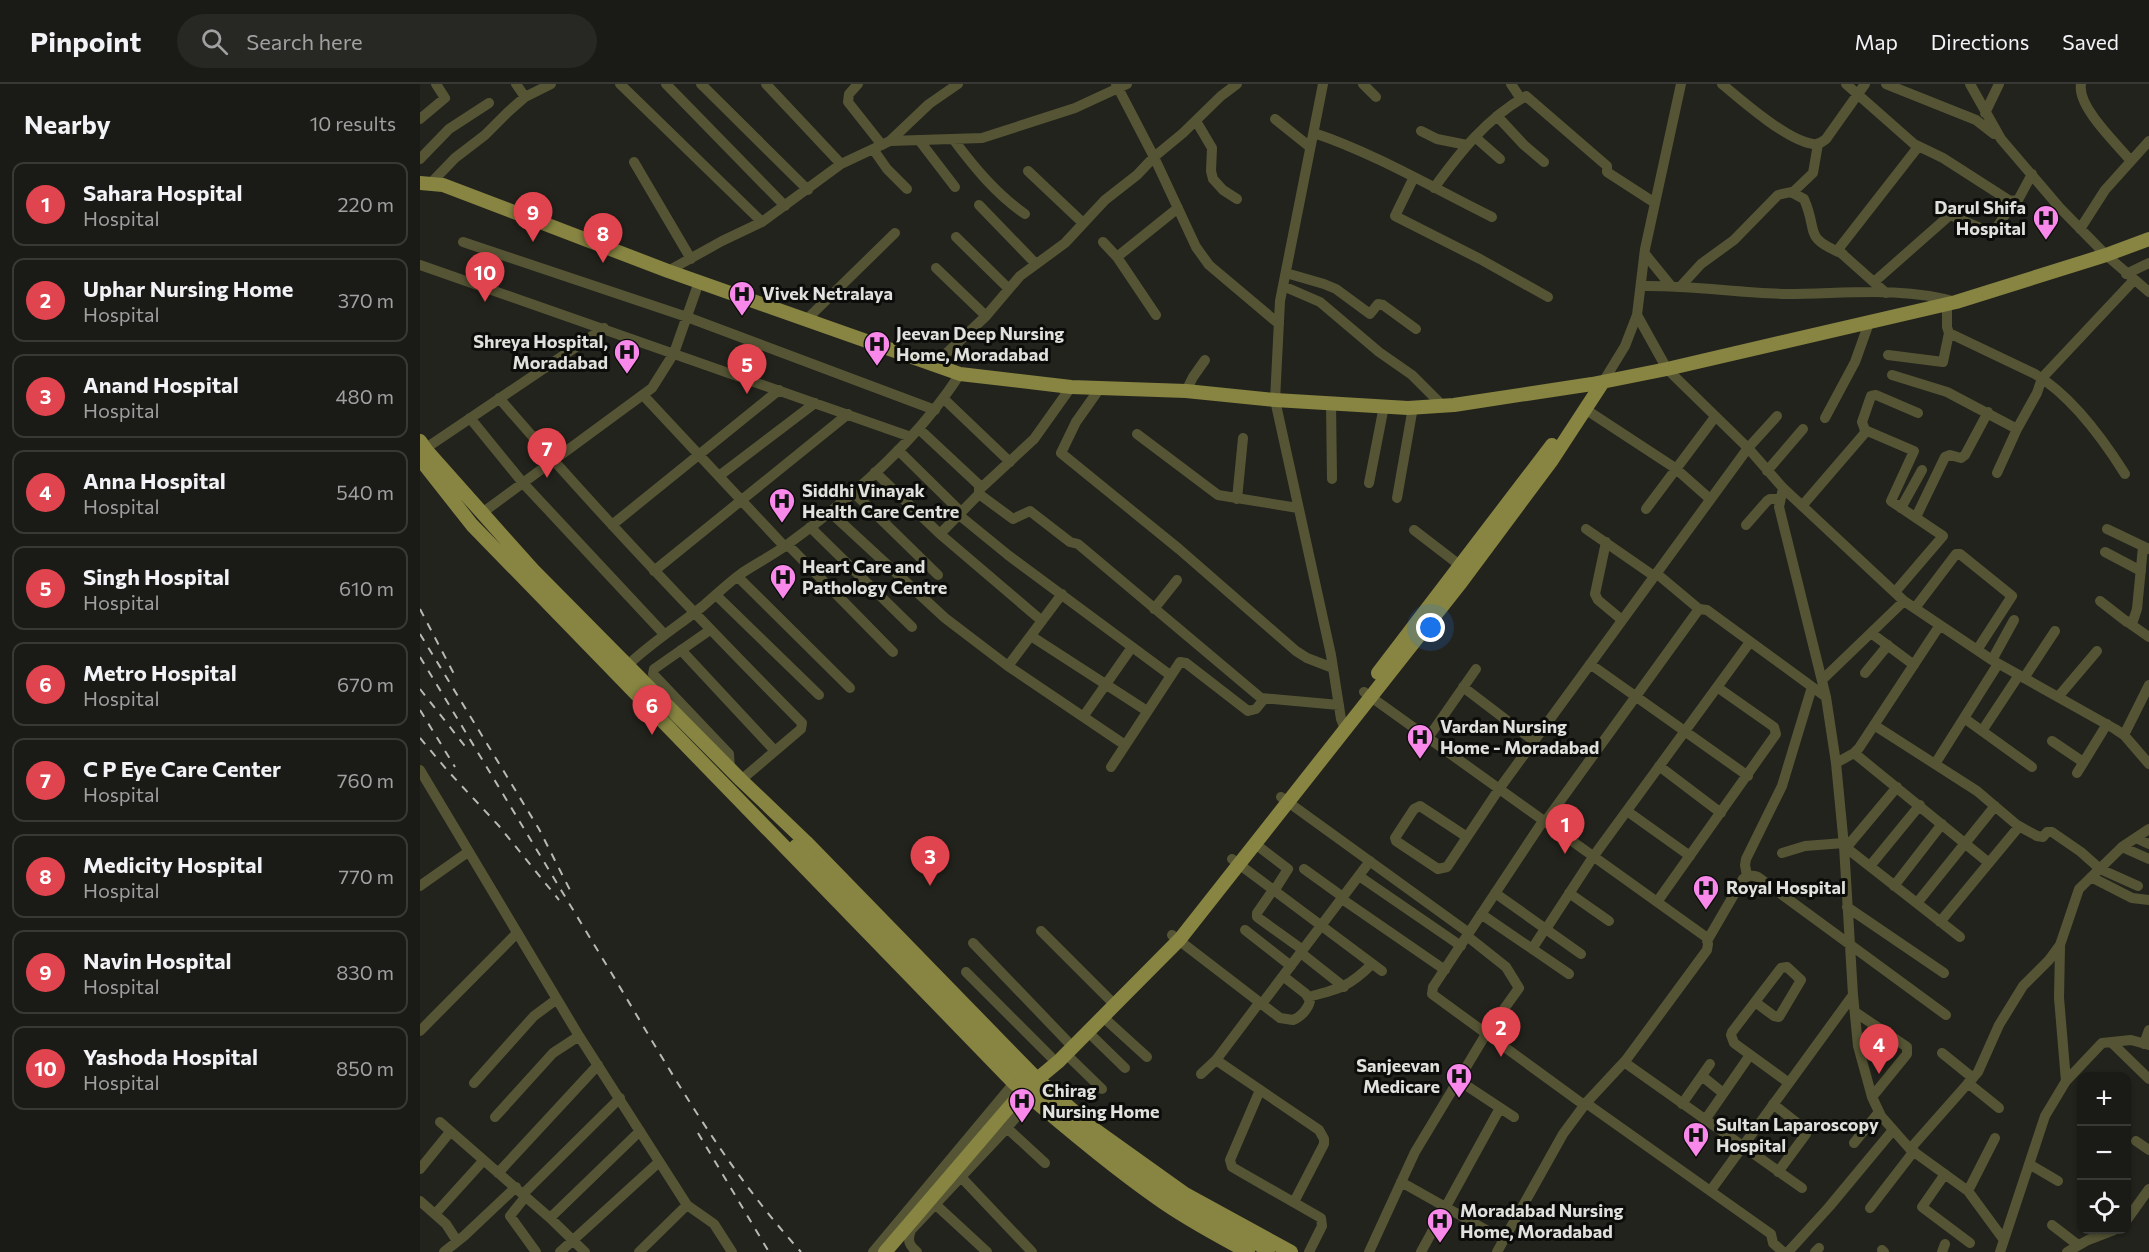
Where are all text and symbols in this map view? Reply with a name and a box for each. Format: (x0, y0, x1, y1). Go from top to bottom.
search box (177, 14, 597, 68)
text: Pinpoint (30, 24, 141, 58)
icon: search (198, 25, 231, 58)
text: Search here (246, 28, 363, 55)
text: Map (1855, 29, 1898, 54)
text: Directions (1931, 29, 2029, 54)
text: Saved (2062, 29, 2119, 54)
text: Nearby (24, 108, 111, 139)
text: 10 results (310, 111, 396, 135)
text: Sahara Hospital (83, 179, 243, 206)
text: 1 (41, 192, 50, 216)
text: 220 m (338, 192, 394, 216)
pin: 9 (514, 192, 552, 242)
place label: Darul Shifa Hospital (1934, 196, 2026, 239)
hospital icon: Darul Shifa Hospital (2031, 203, 2061, 241)
text: Hospital (83, 206, 160, 230)
pin: 8 (584, 214, 622, 263)
pin: 10 (466, 252, 504, 302)
text: Uphar Nursing Home (83, 275, 293, 302)
hospital icon: Vivek Netralaya (727, 279, 757, 317)
place label: Vivek Netralaya (762, 282, 893, 304)
text: 2 (40, 288, 51, 312)
text: 370 m (338, 288, 394, 312)
text: Hospital (83, 302, 160, 326)
place label: Jeevan Deep Nursing Home, Moradabad (896, 322, 1064, 365)
hospital icon: Jeevan Deep Nursing Home, Moradabad (862, 329, 892, 367)
place label: Shreya Hospital, Moradabad (473, 330, 608, 373)
hospital icon: Shreya Hospital, Moradabad (612, 337, 642, 375)
pin: 5 (728, 344, 766, 394)
text: Anand Hospital (83, 371, 239, 398)
text: 3 (40, 384, 51, 408)
text: 480 m (336, 384, 394, 408)
text: Hospital (83, 398, 160, 422)
pin: 7 (528, 428, 566, 478)
text: Anna Hospital (83, 467, 226, 494)
place label: Siddhi Vinayak Health Care Centre (802, 479, 959, 522)
text: 4 (39, 480, 52, 504)
text: 540 m (336, 480, 394, 504)
hospital icon: Siddhi Vinayak Health Care Centre (767, 486, 797, 524)
text: Hospital (83, 494, 160, 518)
place label: Heart Care and Pathology Centre (802, 555, 947, 598)
hospital icon: Heart Care and Pathology Centre (768, 562, 798, 600)
text: Singh Hospital (83, 563, 230, 590)
text: 5 (40, 576, 51, 600)
text: 610 m (339, 576, 394, 600)
text: Hospital (83, 590, 160, 614)
your location (1416, 613, 1445, 642)
text: Metro Hospital (83, 659, 237, 686)
text: 6 (39, 672, 52, 696)
text: 670 m (337, 672, 394, 696)
text: Hospital (83, 686, 160, 710)
pin: 6 (632, 686, 672, 735)
place label: Vardan Nursing Home - Moradabad (1440, 715, 1599, 758)
hospital icon: Vardan Nursing Home - Moradabad (1405, 722, 1435, 760)
text: C P Eye Care Center (83, 755, 281, 782)
text: 7 (40, 768, 51, 792)
text: 760 m (337, 768, 394, 792)
text: Hospital (83, 782, 160, 806)
pin: 1 (1546, 804, 1584, 854)
pin: 3 (910, 836, 950, 886)
text: Medicity Hospital (83, 851, 263, 878)
text: 8 (39, 864, 52, 888)
text: 770 m (339, 864, 394, 888)
hospital icon: Royal Hospital (1691, 873, 1721, 911)
place label: Royal Hospital (1726, 876, 1846, 898)
text: Hospital (83, 878, 160, 902)
text: Navin Hospital (83, 947, 232, 974)
text: 9 (39, 960, 52, 984)
text: 830 m (336, 960, 394, 984)
text: Hospital (83, 974, 160, 998)
pin: 2 (1482, 1008, 1520, 1057)
pin: 4 (1860, 1024, 1898, 1074)
text: Yashoda Hospital (83, 1043, 258, 1070)
place label: Sanjeevan Medicare (1356, 1054, 1440, 1097)
text: 10 (34, 1056, 57, 1080)
text: 850 m (336, 1056, 394, 1080)
hospital icon: Sanjeevan Medicare (1444, 1061, 1474, 1099)
text: Hospital (83, 1070, 160, 1094)
map controls (2077, 1072, 2131, 1234)
button: + (2077, 1072, 2131, 1126)
place label: Chirag Nursing Home (1042, 1079, 1160, 1122)
hospital icon: Chirag Nursing Home (1007, 1086, 1037, 1124)
place label: Sultan Laparoscopy Hospital (1716, 1113, 1879, 1156)
hospital icon: Sultan Laparoscopy Hospital (1681, 1120, 1711, 1158)
button: − (2077, 1126, 2131, 1180)
button: locate (2077, 1180, 2131, 1234)
place label: Moradabad Nursing Home, Moradabad (1460, 1199, 1624, 1242)
hospital icon: Moradabad Nursing Home, Moradabad (1425, 1206, 1455, 1244)

